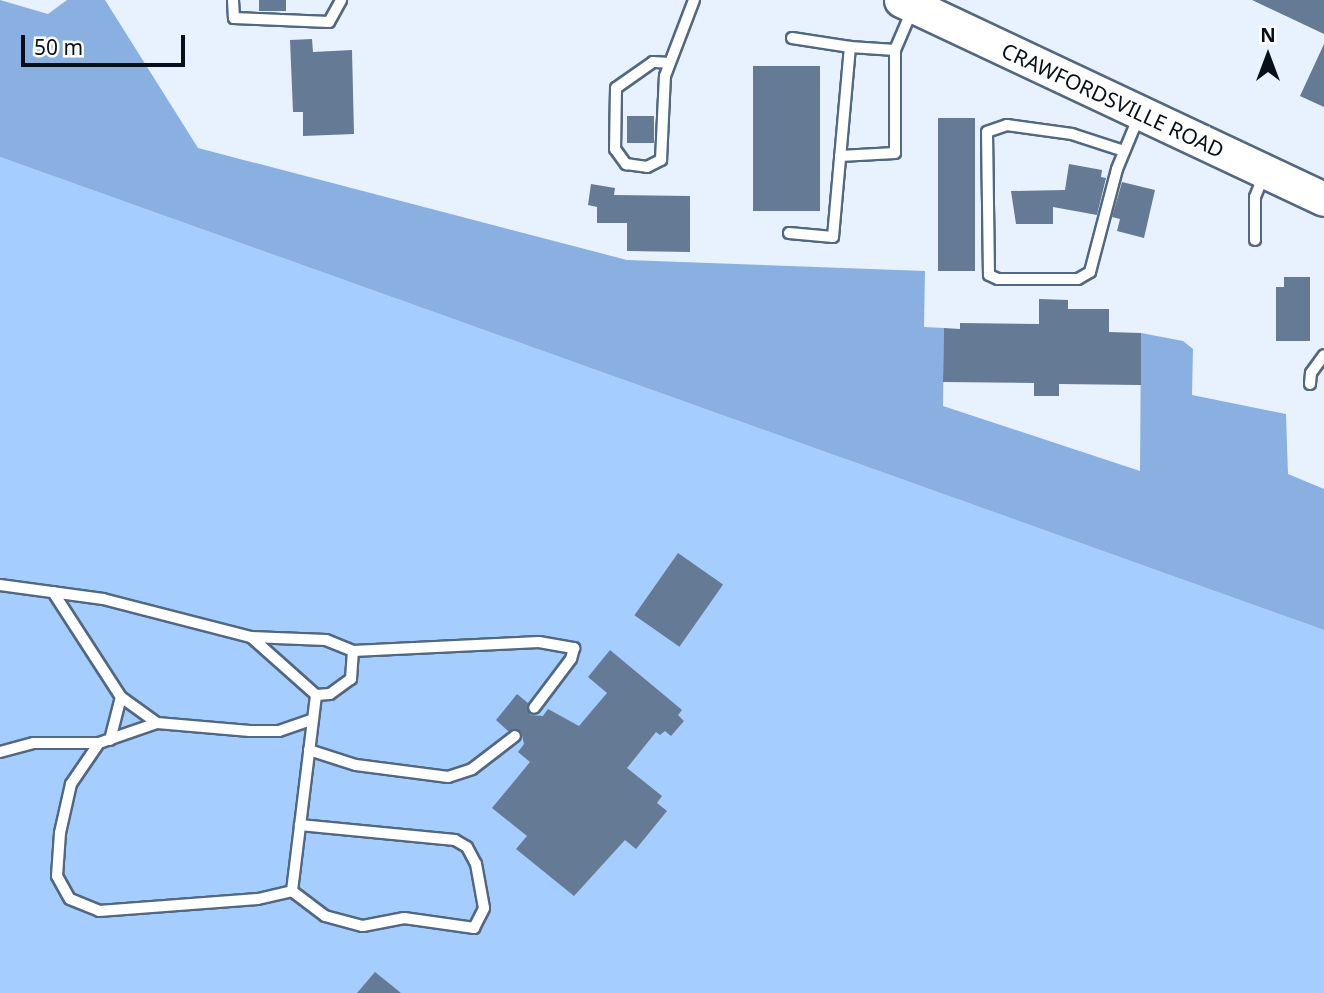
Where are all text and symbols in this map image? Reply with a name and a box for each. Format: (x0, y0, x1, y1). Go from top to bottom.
scale bar (24, 21, 189, 65)
north arrow (1233, 21, 1303, 91)
text: N (1260, 22, 1276, 48)
text: 50 m (34, 33, 83, 61)
street label: CRAWFORDSVILLE ROAD (998, 37, 1228, 163)

